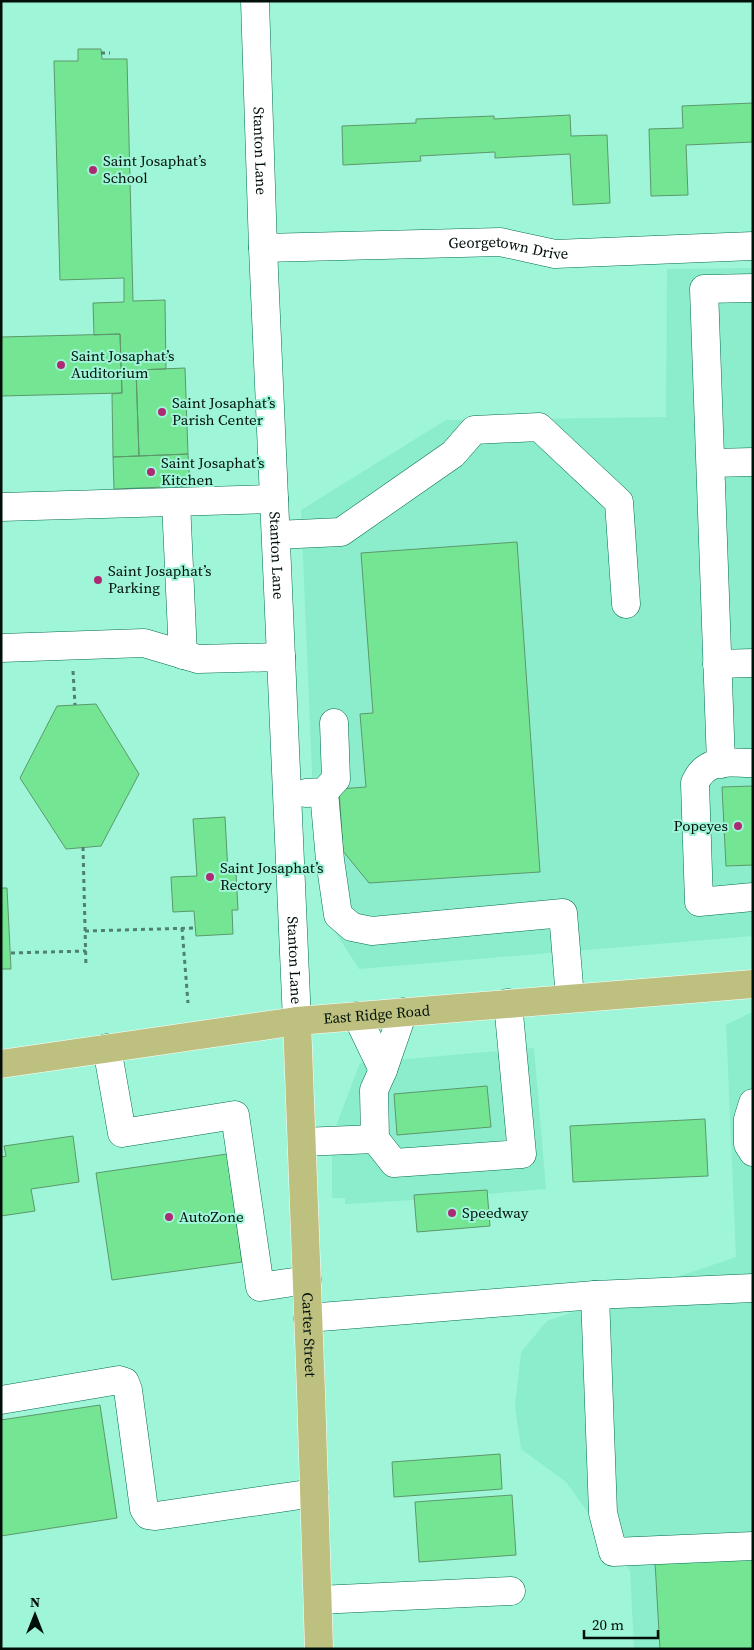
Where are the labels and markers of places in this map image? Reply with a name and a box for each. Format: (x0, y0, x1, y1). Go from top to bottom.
place label: Saint Josaphat’s School (103, 150, 207, 188)
marker: Saint Josaphat’s School (87, 164, 99, 176)
place label: Saint Josaphat’s Auditorium (71, 345, 175, 383)
marker: Saint Josaphat’s Auditorium (55, 359, 67, 371)
place label: Saint Josaphat’s Parish Center (172, 392, 276, 430)
marker: Saint Josaphat’s Parish Center (156, 406, 168, 418)
place label: Saint Josaphat’s Kitchen (161, 452, 265, 490)
marker: Saint Josaphat’s Kitchen (145, 466, 157, 478)
place label: Saint Josaphat’s Parking (108, 560, 212, 598)
marker: Saint Josaphat’s Parking (92, 574, 104, 586)
place label: Popeyes (674, 815, 728, 836)
marker: Popeyes (732, 820, 744, 832)
place label: Saint Josaphat’s Rectory (220, 857, 324, 895)
marker: Saint Josaphat’s Rectory (204, 871, 216, 883)
place label: Speedway (462, 1202, 529, 1223)
place label: AutoZone (179, 1206, 244, 1227)
marker: Speedway (446, 1207, 458, 1219)
marker: AutoZone (163, 1211, 175, 1223)

